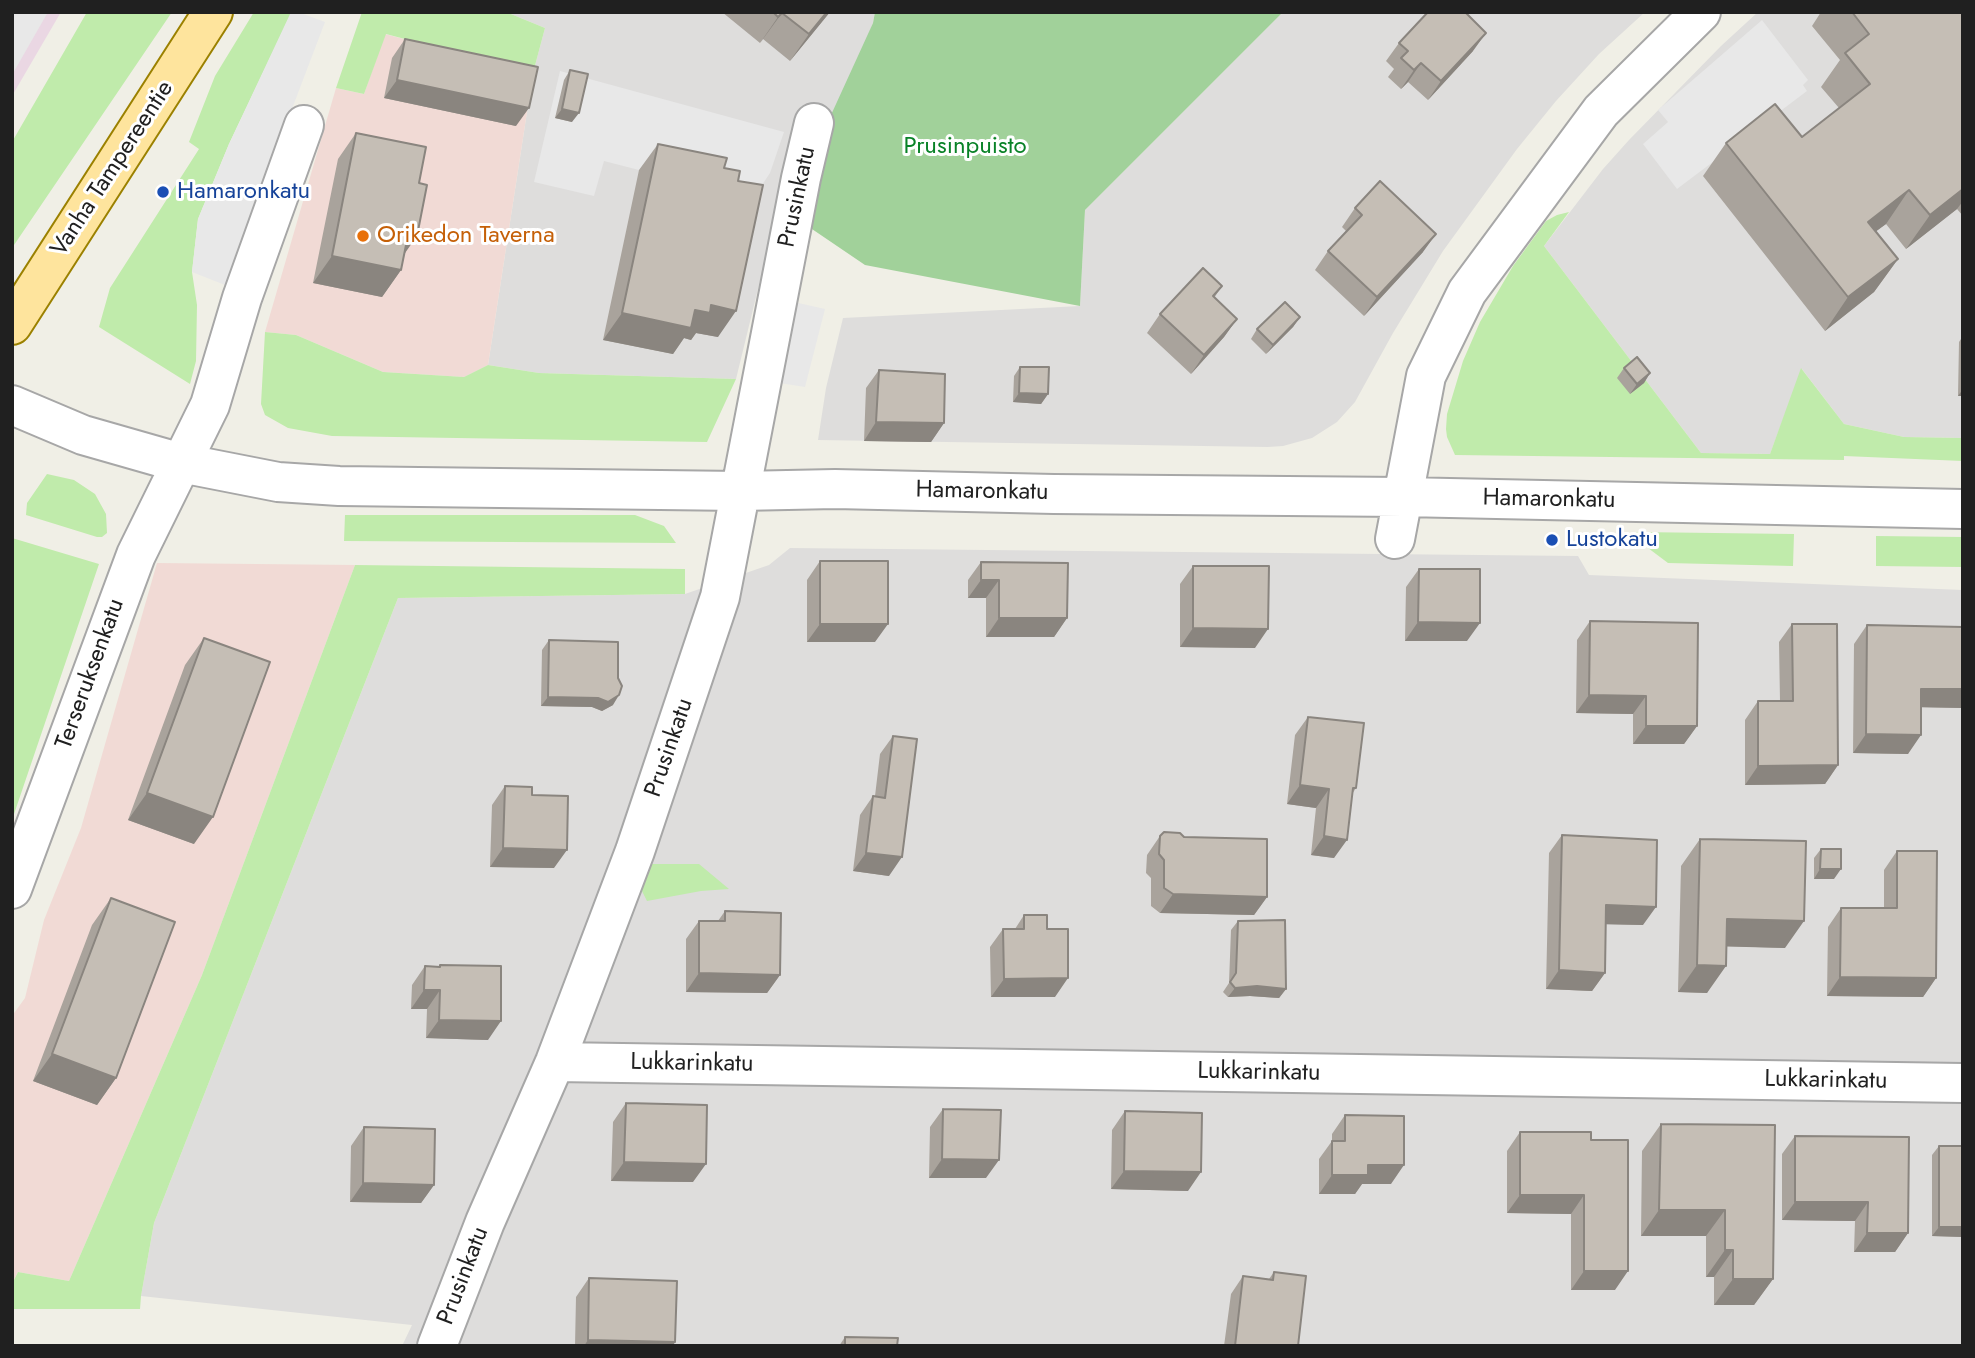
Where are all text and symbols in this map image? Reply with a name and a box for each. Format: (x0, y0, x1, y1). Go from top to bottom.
street label: Vanha Tampereentie (45, 76, 181, 262)
park label: Prusinpuisto (903, 133, 1027, 161)
street label: Prusinkatu (773, 144, 823, 250)
place label: Hamaronkatu (177, 178, 310, 206)
marker: Hamaronkatu (155, 184, 171, 200)
place label: Orikedon Taverna (377, 222, 555, 250)
marker: Orikedon Taverna (355, 228, 371, 244)
street label: Hamaronkatu (915, 476, 1049, 508)
street label: Hamaronkatu (1482, 484, 1616, 516)
place label: Lustokatu (1566, 526, 1658, 554)
marker: Lustokatu (1544, 532, 1560, 548)
street label: Terseruksenkatu (50, 595, 132, 753)
street label: Prusinkatu (640, 695, 700, 801)
street label: Lukkarinkatu (630, 1049, 754, 1079)
street label: Lukkarinkatu (1197, 1058, 1321, 1088)
street label: Lukkarinkatu (1764, 1066, 1888, 1096)
street label: Prusinkatu (432, 1223, 496, 1329)

